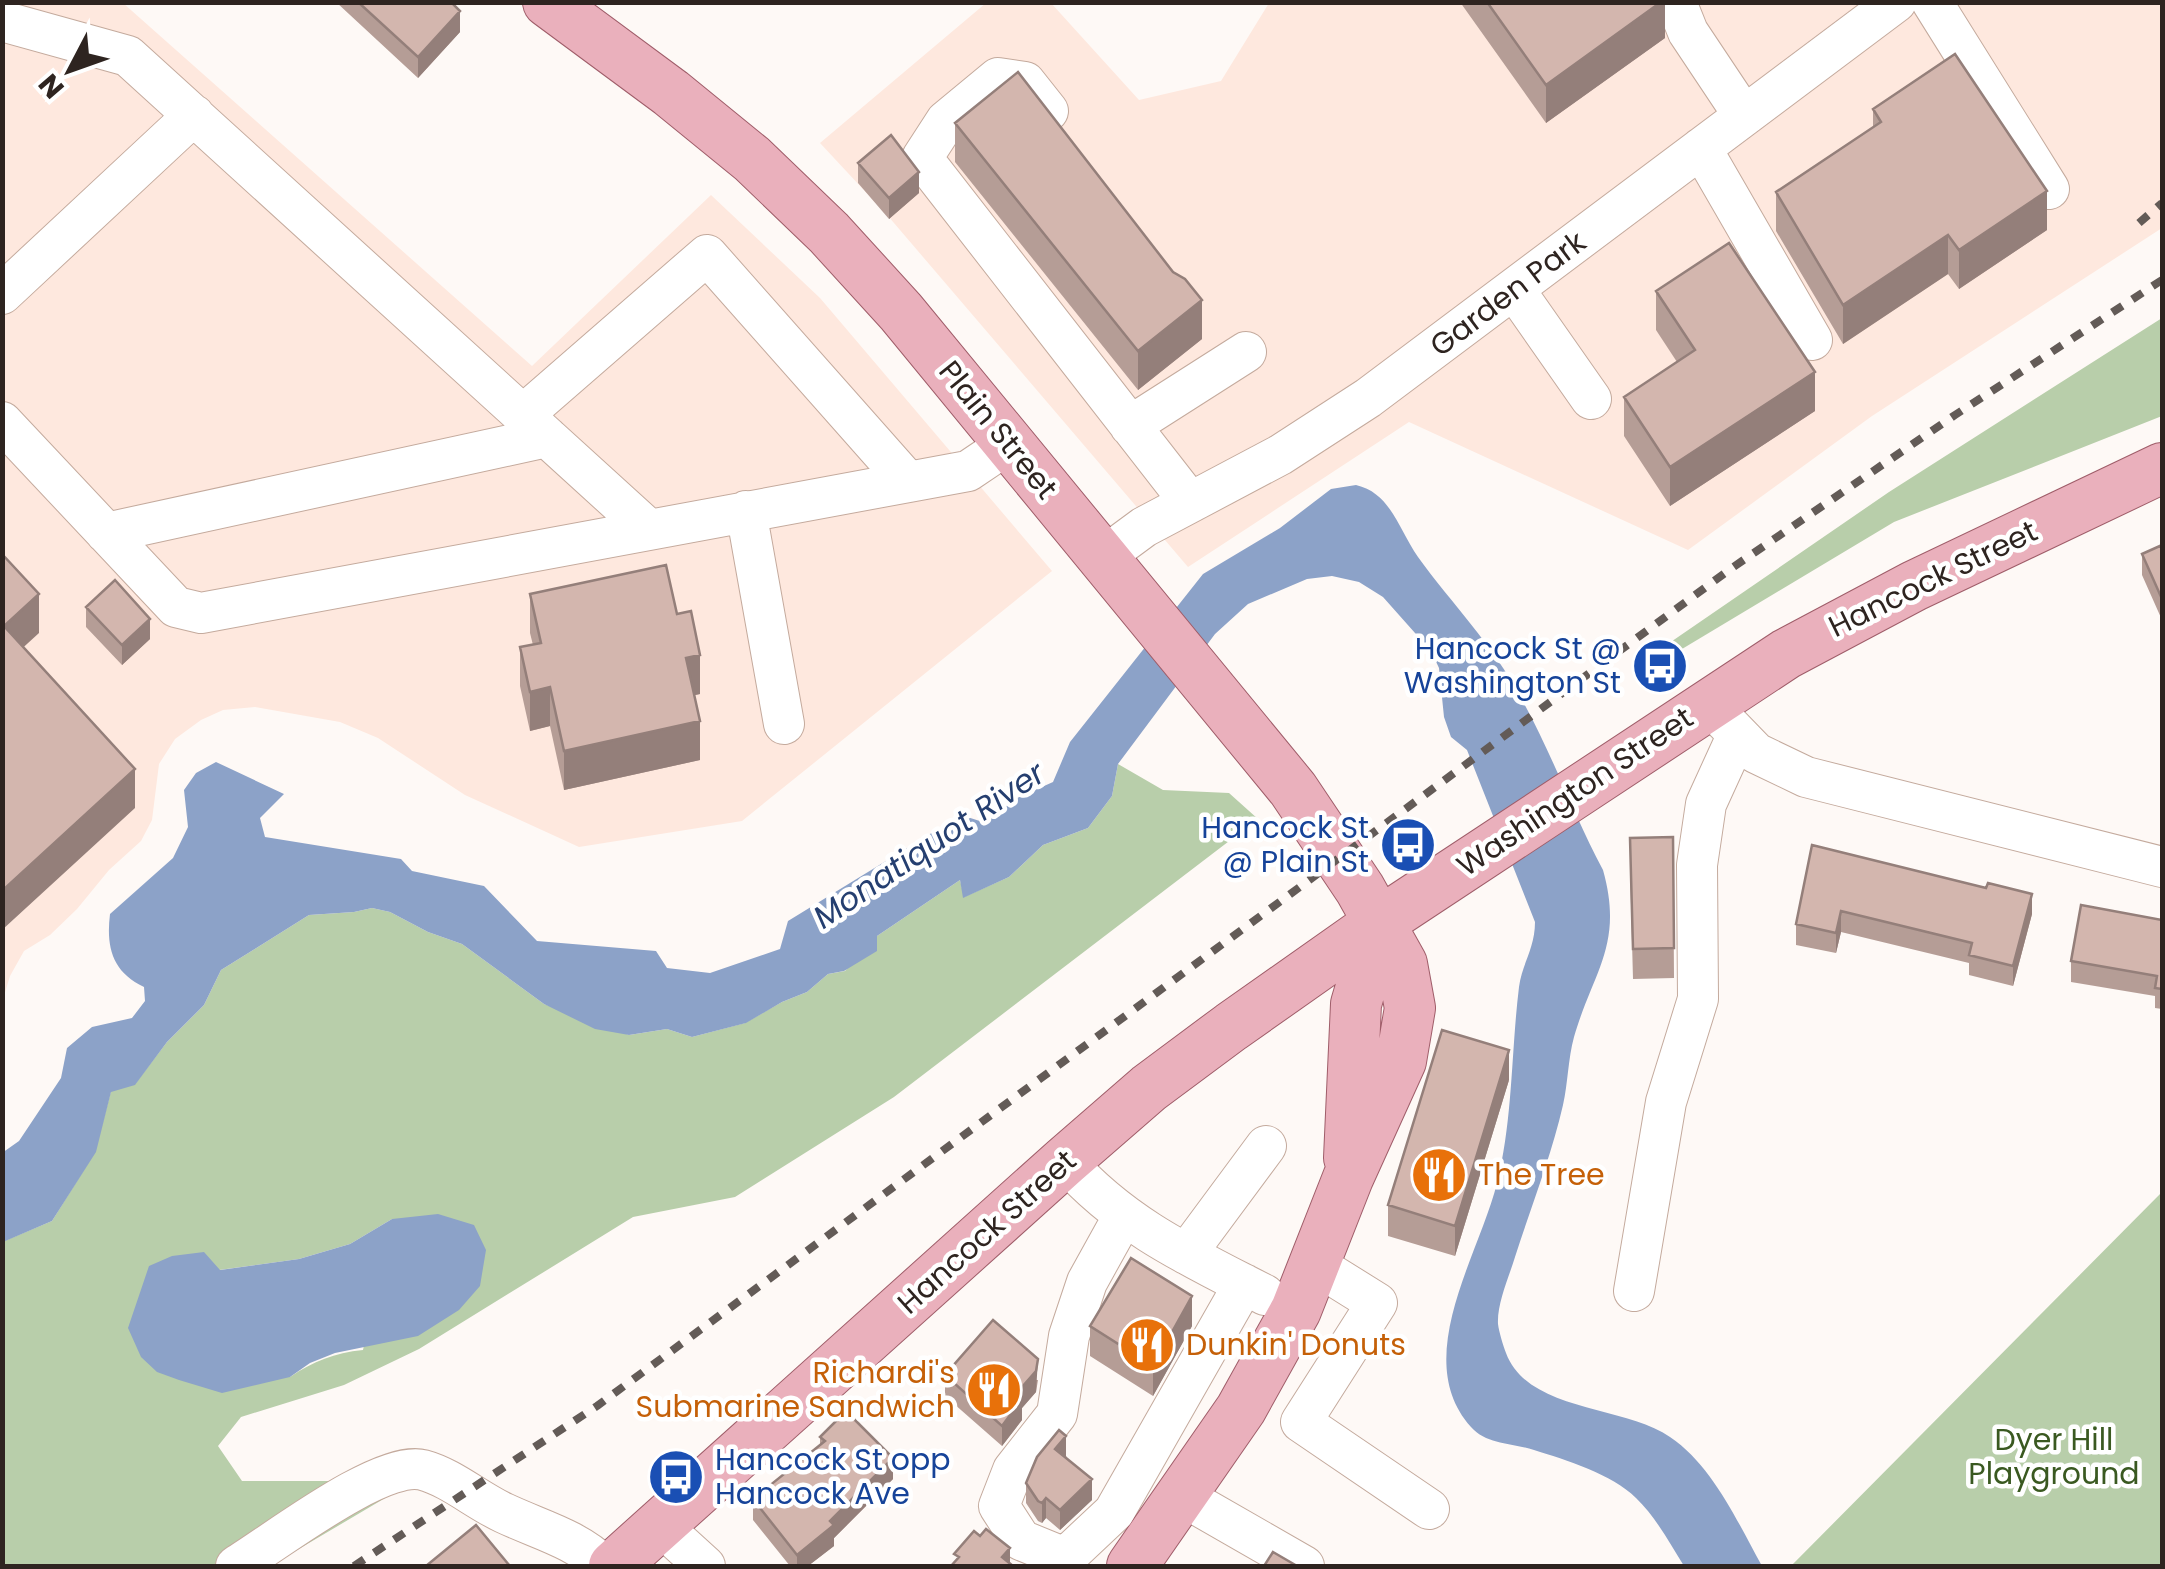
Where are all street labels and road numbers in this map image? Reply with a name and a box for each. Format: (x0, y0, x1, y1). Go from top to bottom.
street label: Garden Park (1421, 220, 1595, 367)
street label: Plain Street (929, 351, 1068, 508)
street label: Hancock Street (1821, 509, 2044, 648)
street label: Washington Street (1448, 696, 1701, 887)
street label: Hancock Street (888, 1140, 1085, 1324)

